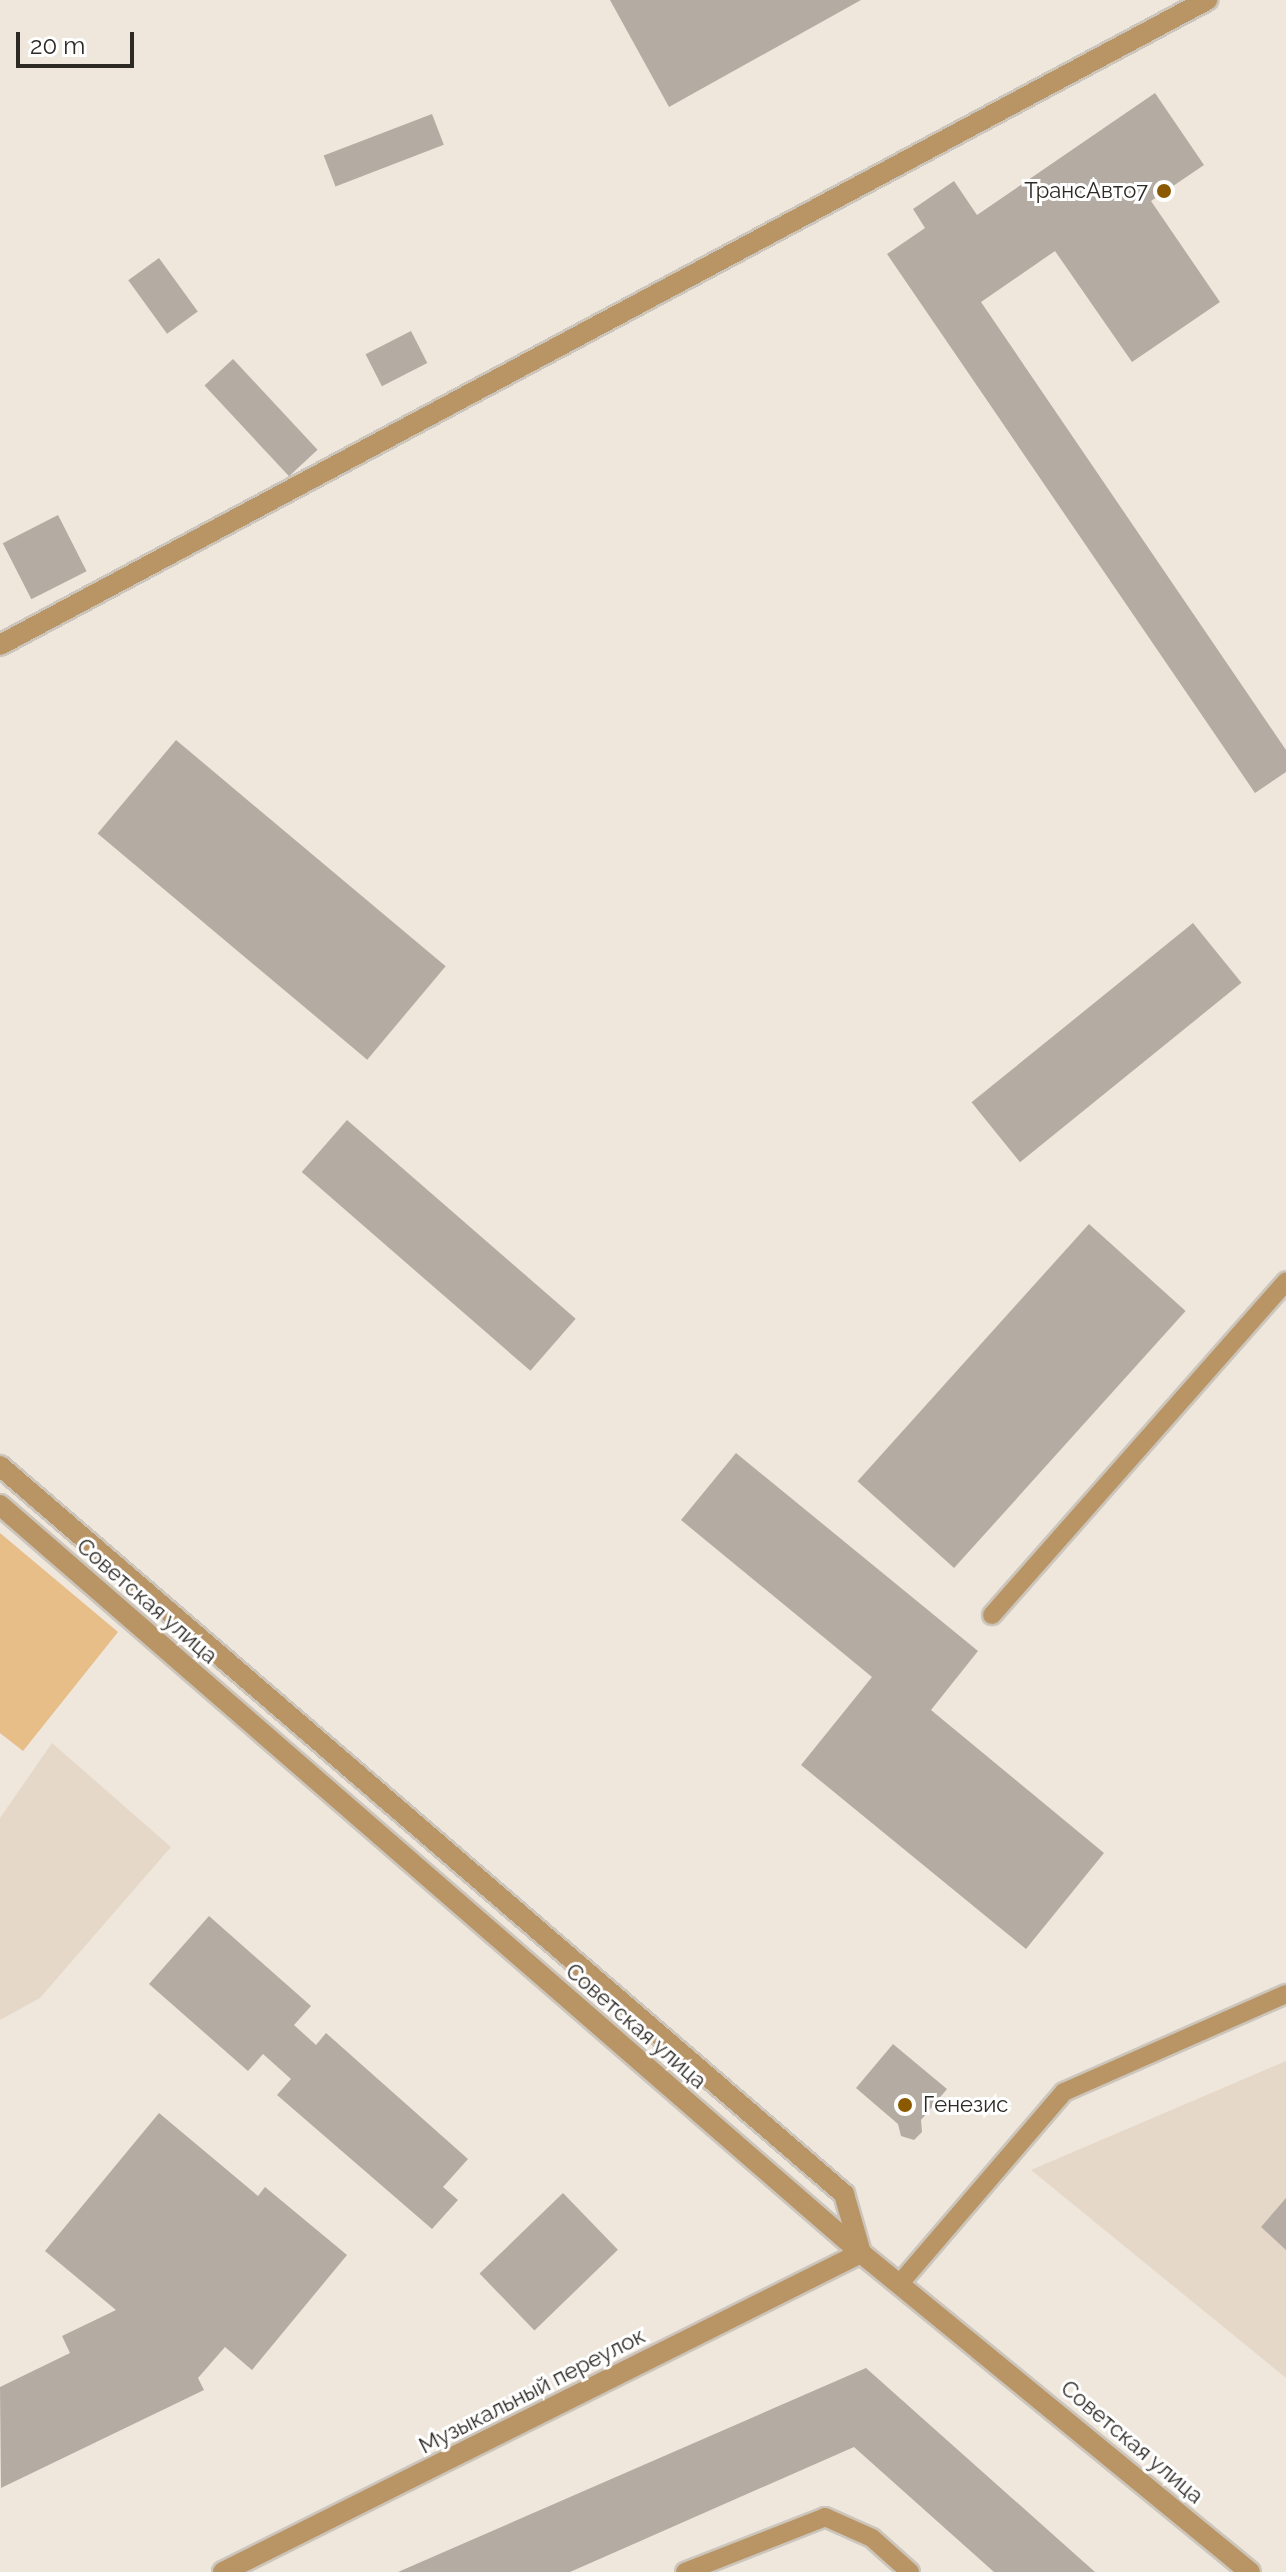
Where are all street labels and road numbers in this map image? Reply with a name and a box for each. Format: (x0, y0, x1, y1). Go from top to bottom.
street label: Советская улица (71, 1533, 223, 1669)
street label: Советская улица (560, 1958, 712, 2094)
street label: Музыкальный переулок (415, 2323, 649, 2459)
street label: Советская улица (1055, 2375, 1209, 2509)

